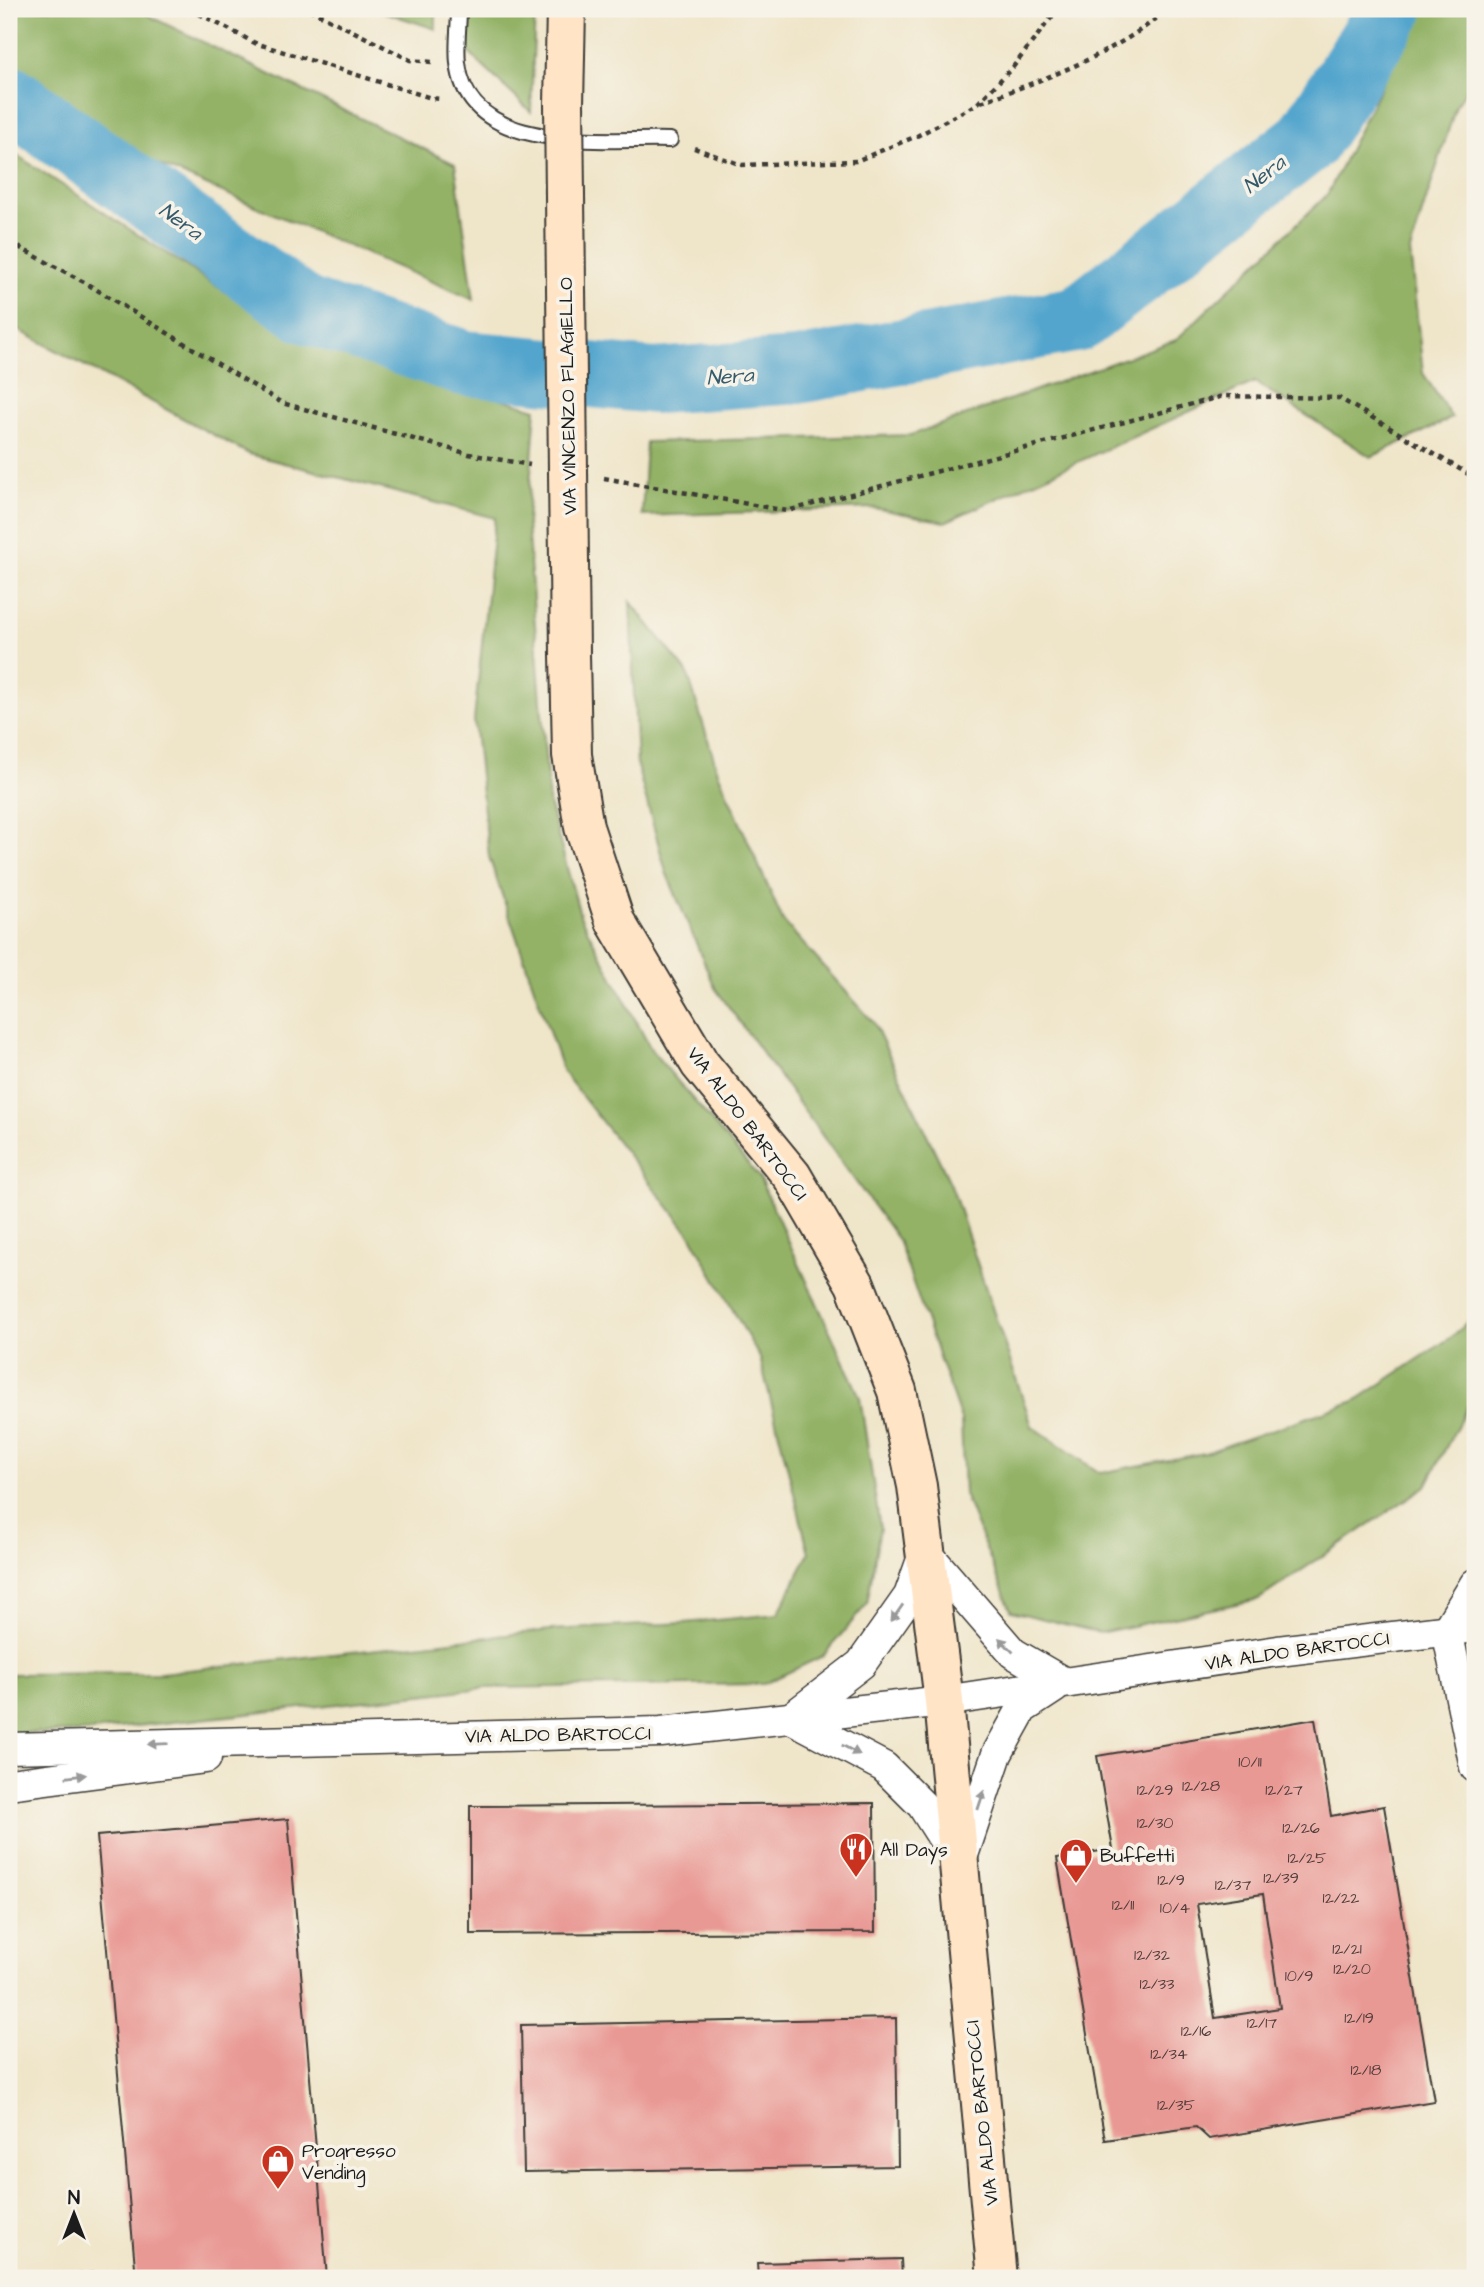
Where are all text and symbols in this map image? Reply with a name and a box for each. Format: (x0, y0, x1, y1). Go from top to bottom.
water label: Nera (1237, 148, 1293, 200)
water label: Nera (153, 196, 209, 248)
street label: VIA VINCENZO FLAGIELLO (553, 277, 584, 515)
water label: Nera (706, 360, 756, 393)
street label: VIA ALDO BARTOCCI (680, 1041, 814, 1206)
one-way arrow (890, 1604, 904, 1622)
street label: VIA ALDO BARTOCCI (1203, 1625, 1391, 1678)
one-way arrow (998, 1637, 1015, 1654)
street label: VIA ALDO BARTOCCI (465, 1720, 651, 1751)
one-way arrow (147, 1738, 169, 1749)
one-way arrow (842, 1743, 862, 1755)
house number: 10/11 (1238, 1751, 1262, 1773)
one-way arrow (66, 1770, 88, 1781)
house number: 12/28 (1182, 1775, 1220, 1797)
house number: 12/29 (1137, 1779, 1173, 1801)
house number: 12/27 (1265, 1779, 1303, 1801)
one-way arrow (977, 1789, 987, 1810)
house number: 12/30 (1137, 1812, 1173, 1834)
house number: 12/26 (1282, 1817, 1320, 1839)
restaurant icon: All Days (837, 1830, 875, 1879)
shop icon: Buffetti (1057, 1836, 1095, 1885)
place label: All Days (880, 1837, 948, 1865)
place label: Buffetti (1100, 1843, 1174, 1870)
house number: 12/25 (1288, 1847, 1327, 1869)
house number: 12/39 (1263, 1867, 1299, 1889)
house number: 12/9 (1157, 1869, 1185, 1891)
house number: 12/37 (1215, 1874, 1251, 1896)
house number: 12/22 (1323, 1887, 1359, 1909)
house number: 12/11 (1112, 1894, 1134, 1916)
house number: 10/4 (1160, 1897, 1190, 1919)
house number: 12/21 (1332, 1938, 1362, 1960)
house number: 12/32 (1134, 1944, 1170, 1966)
house number: 12/20 (1333, 1958, 1371, 1980)
house number: 10/9 (1285, 1965, 1313, 1987)
house number: 12/33 (1140, 1973, 1174, 1995)
house number: 12/19 (1344, 2007, 1374, 2029)
house number: 12/17 (1247, 2012, 1277, 2034)
street label: VIA ALDO BARTOCCI (959, 2019, 1006, 2207)
house number: 12/16 (1181, 2020, 1211, 2042)
house number: 12/34 (1150, 2043, 1188, 2065)
house number: 12/18 (1351, 2059, 1381, 2081)
house number: 12/35 (1157, 2094, 1196, 2116)
place label: Progresso Vending (302, 2138, 396, 2188)
shop icon: Progresso Vending (259, 2142, 297, 2191)
north arrow (38, 2178, 108, 2248)
text: N (68, 2185, 80, 2212)

